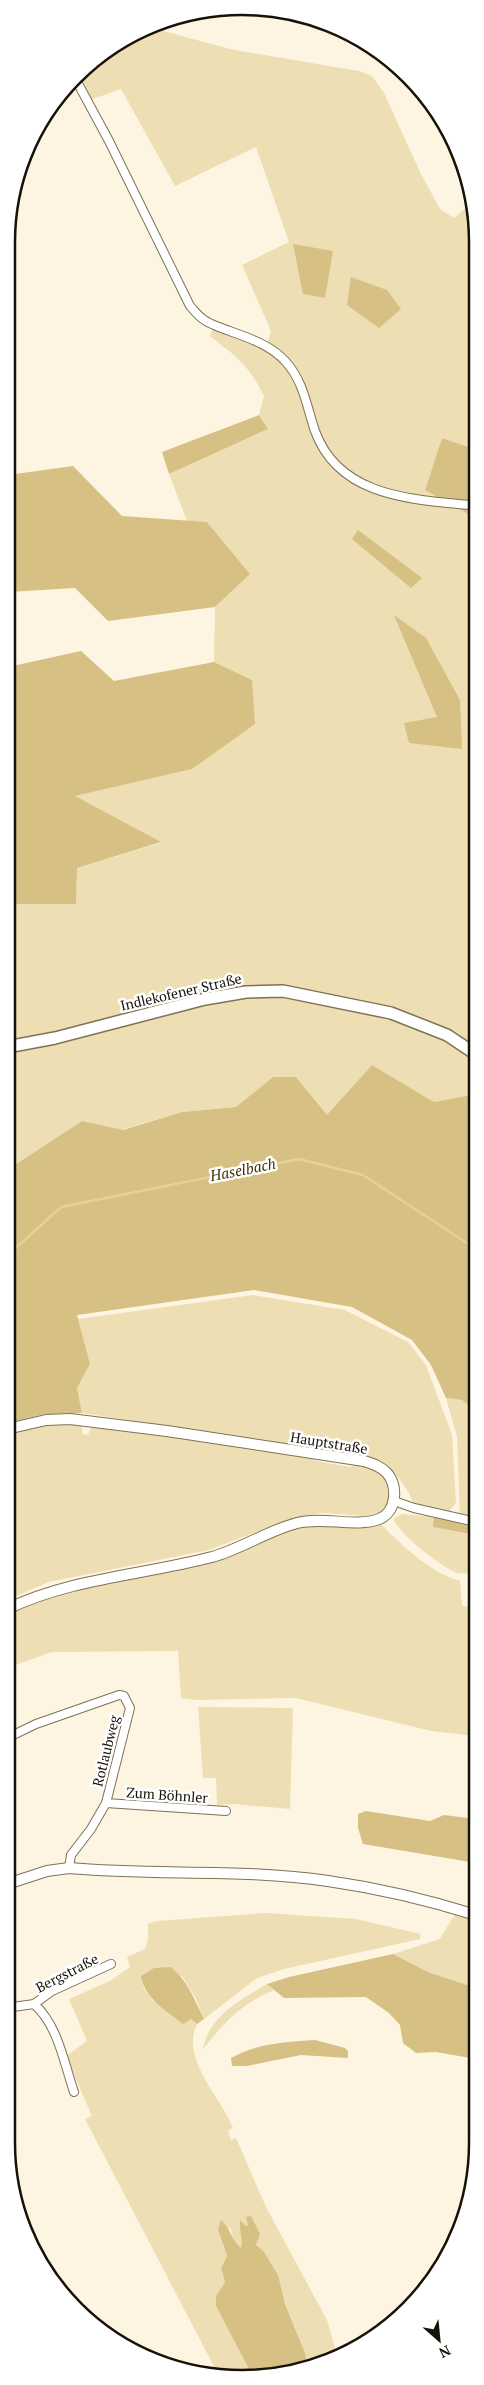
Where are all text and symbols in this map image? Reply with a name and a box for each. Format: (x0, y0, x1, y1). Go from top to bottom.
street label: Indlekofener Straße (118, 968, 243, 1015)
water label: Haselbach (207, 1153, 277, 1185)
street label: Hauptstraße (289, 1427, 369, 1458)
street label: Rotlaubweg (88, 1713, 124, 1788)
street label: Zum Böhnler (126, 1782, 209, 1807)
street label: Bergstraße (32, 1949, 101, 1996)
north arrow (414, 2315, 464, 2365)
text: N (436, 2341, 454, 2363)

